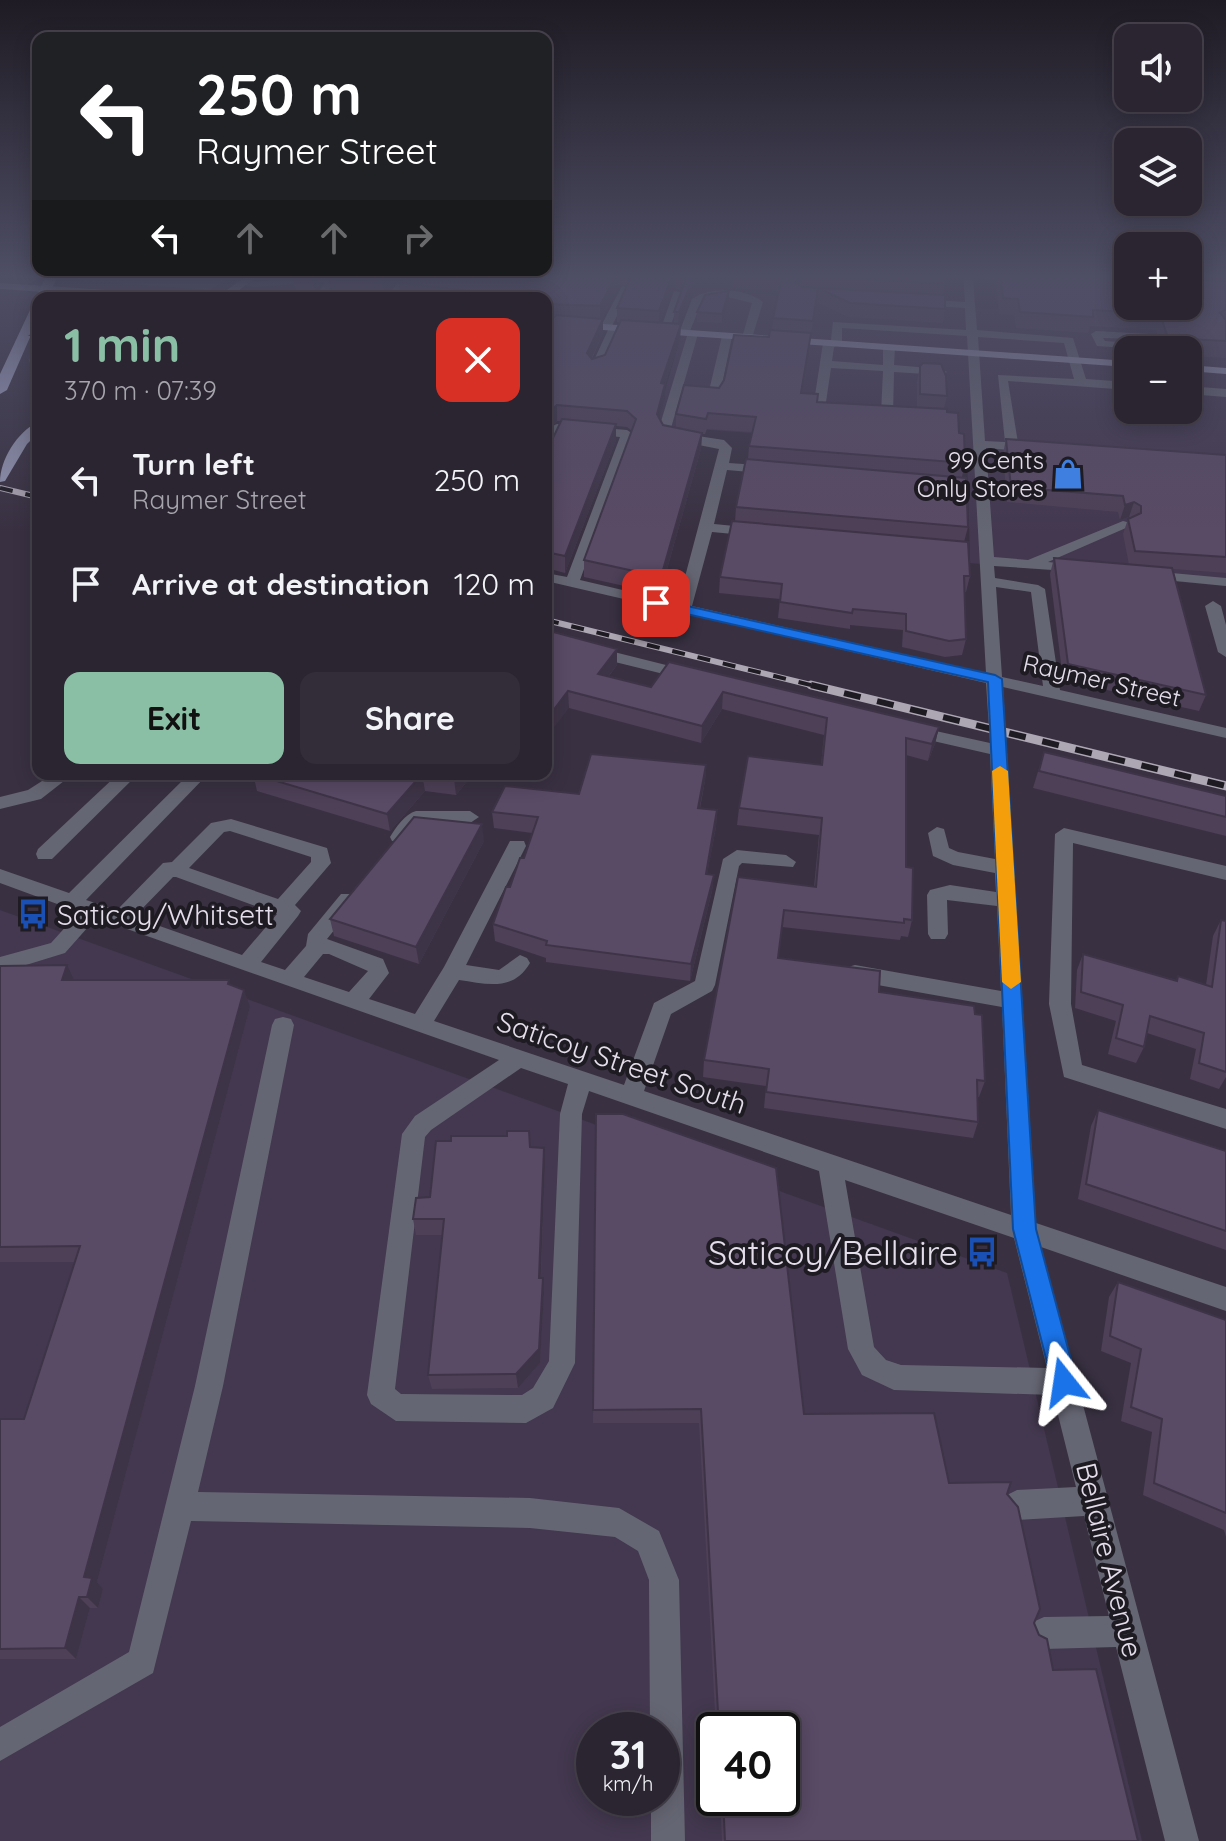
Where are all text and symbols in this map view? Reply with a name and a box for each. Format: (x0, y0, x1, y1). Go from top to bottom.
map controls (1114, 24, 1202, 424)
button: sound (1114, 24, 1202, 112)
text: 250 m (196, 59, 362, 129)
icon: left (64, 64, 168, 168)
text: Raymer Street (196, 128, 438, 173)
button: layers (1114, 128, 1202, 216)
icon: left (144, 216, 188, 260)
icon: ahead (228, 216, 272, 260)
icon: ahead (312, 216, 356, 260)
icon: right (396, 216, 440, 260)
button: + (1114, 232, 1202, 320)
text: 1 min (64, 314, 180, 374)
button: close (436, 318, 520, 402)
button: − (1114, 336, 1202, 424)
text: 370 m · 07:39 (64, 374, 217, 407)
text: Turn left (132, 445, 255, 483)
place label: 99 Cents Only Stores (917, 445, 1044, 503)
shop icon: 99 Cents Only Stores (1051, 457, 1085, 491)
icon: left (64, 458, 108, 502)
text: 250 m (434, 461, 520, 499)
text: Raymer Street (132, 483, 307, 516)
icon: arrive (64, 562, 108, 606)
text: Arrive at destination (132, 565, 430, 603)
text: 120 m (454, 565, 535, 603)
pin (622, 569, 690, 637)
icon: arrive (634, 581, 678, 625)
street label: Raymer Street (1020, 647, 1184, 713)
button: Exit (64, 672, 284, 764)
button: Share (300, 672, 520, 764)
bus stop icon: Saticoy/Whitsett (16, 897, 50, 931)
place label: Saticoy/Whitsett (57, 897, 274, 932)
street label: Saticoy Street South (493, 1003, 751, 1121)
place label: Saticoy/Bellaire (708, 1231, 958, 1274)
bus stop icon: Saticoy/Bellaire (965, 1235, 999, 1269)
position arrow (1022, 1340, 1106, 1424)
street label: Bellaire Avenue (1069, 1459, 1151, 1661)
speed limit sign: 40 (696, 1712, 800, 1816)
text: 31 (609, 1729, 647, 1779)
text: km/h (603, 1771, 653, 1796)

